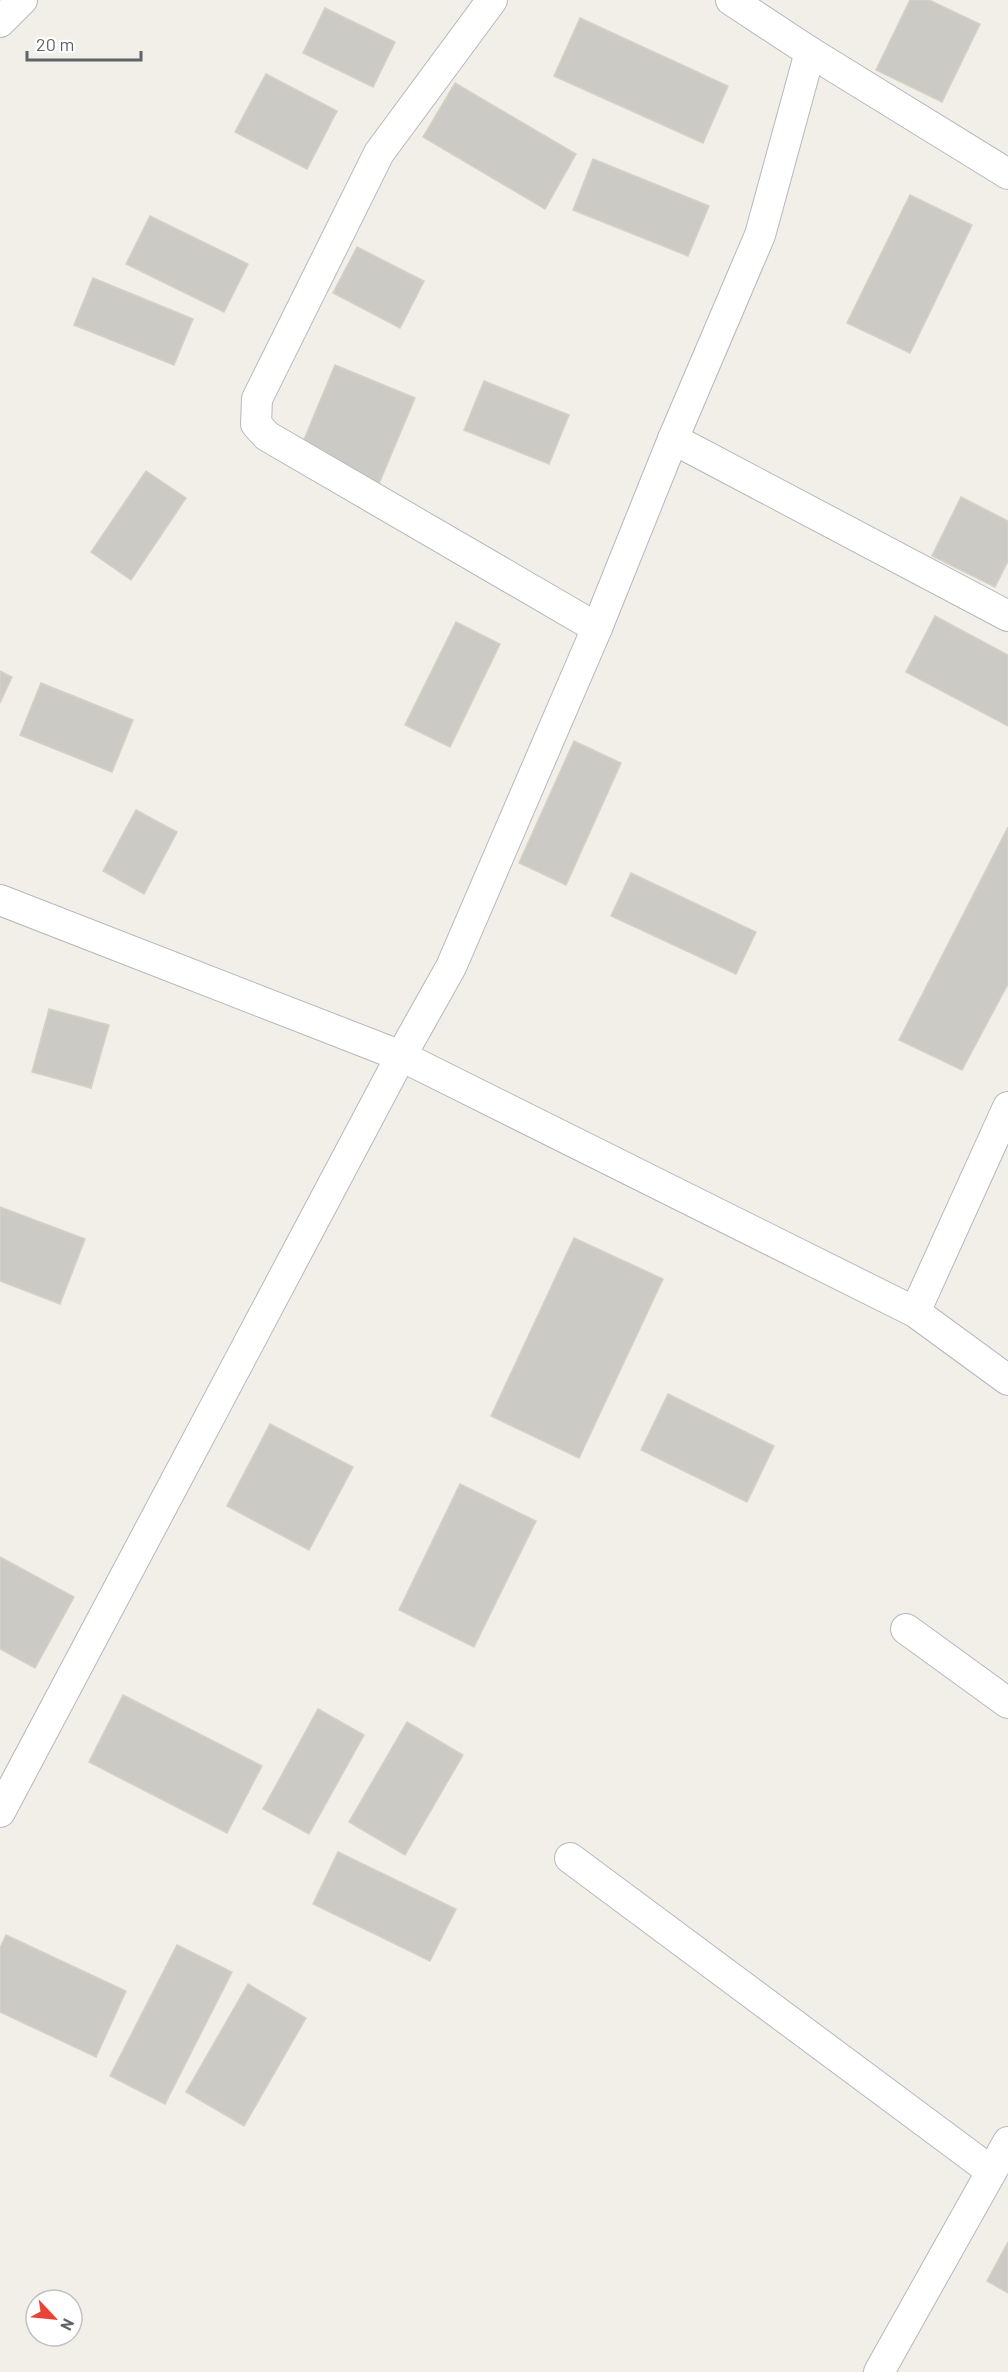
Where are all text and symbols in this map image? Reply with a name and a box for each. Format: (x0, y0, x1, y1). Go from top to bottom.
scale bar (27, 24, 141, 62)
text: 20 m (36, 33, 74, 55)
north arrow (24, 2288, 84, 2348)
text: N (57, 2316, 79, 2334)

